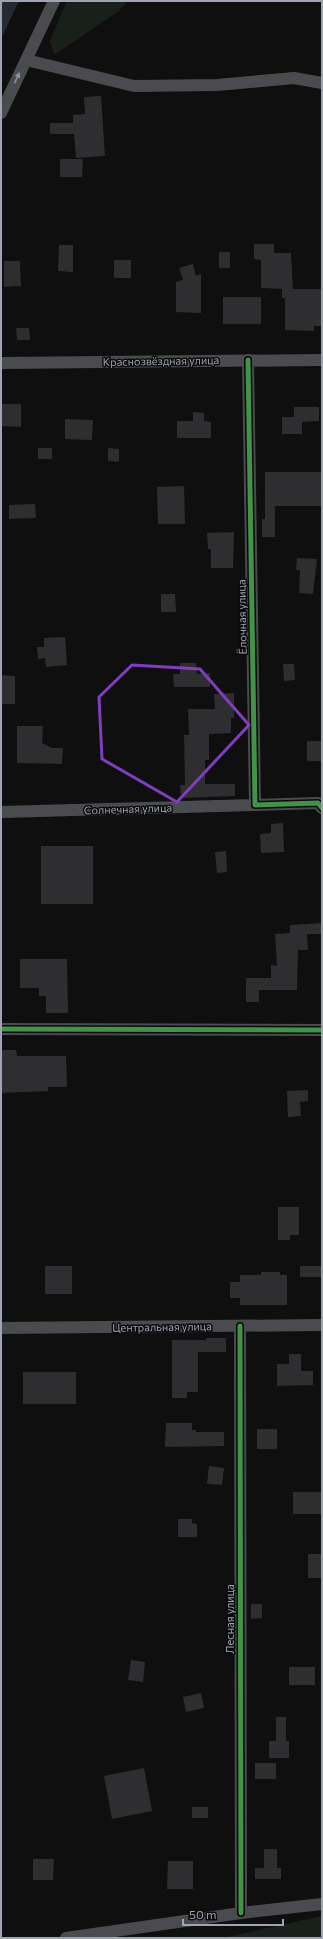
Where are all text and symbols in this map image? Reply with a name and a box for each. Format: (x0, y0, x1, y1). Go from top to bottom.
one-way arrow (14, 72, 20, 84)
street label: Краснозвёздная улица (103, 353, 219, 368)
street label: Ёлочная улица (233, 579, 249, 655)
street label: Солнечная улица (84, 800, 172, 817)
street label: Центральная улица (112, 1319, 212, 1334)
street label: Лесная улица (223, 1584, 236, 1654)
scale bar (183, 1901, 283, 1927)
text: 50 m (189, 1907, 217, 1921)

